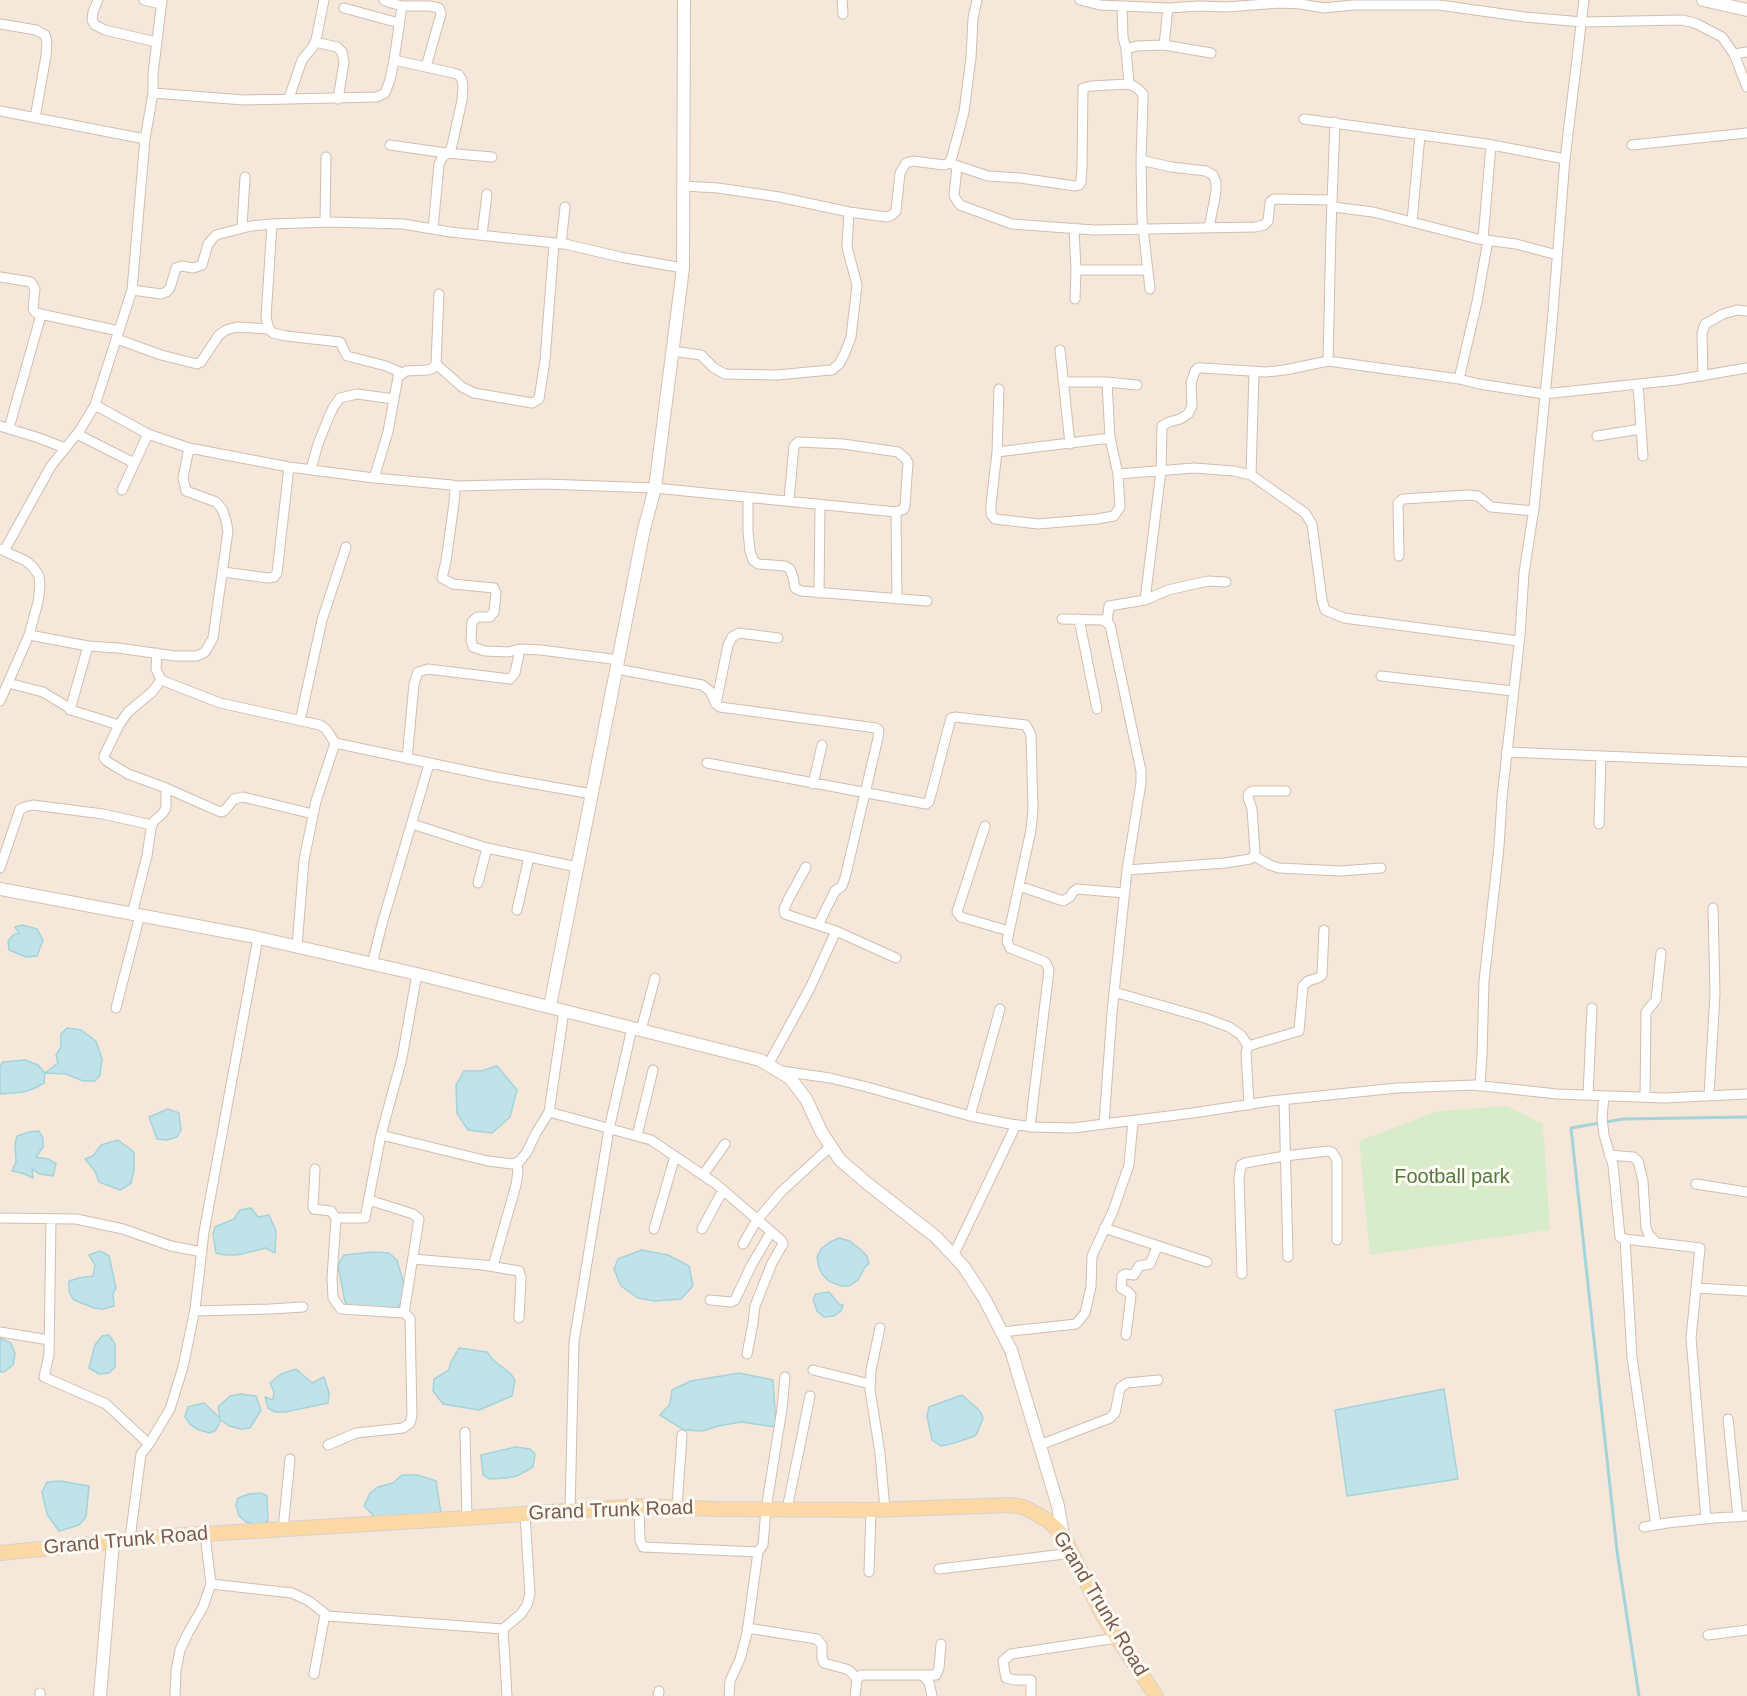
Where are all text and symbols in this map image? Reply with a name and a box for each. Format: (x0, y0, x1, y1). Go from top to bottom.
park label: Football park (1394, 1165, 1510, 1189)
street label: Grand Trunk Road (528, 1496, 694, 1526)
street label: Grand Trunk Road (43, 1522, 209, 1560)
street label: Grand Trunk Road (1047, 1527, 1153, 1681)

